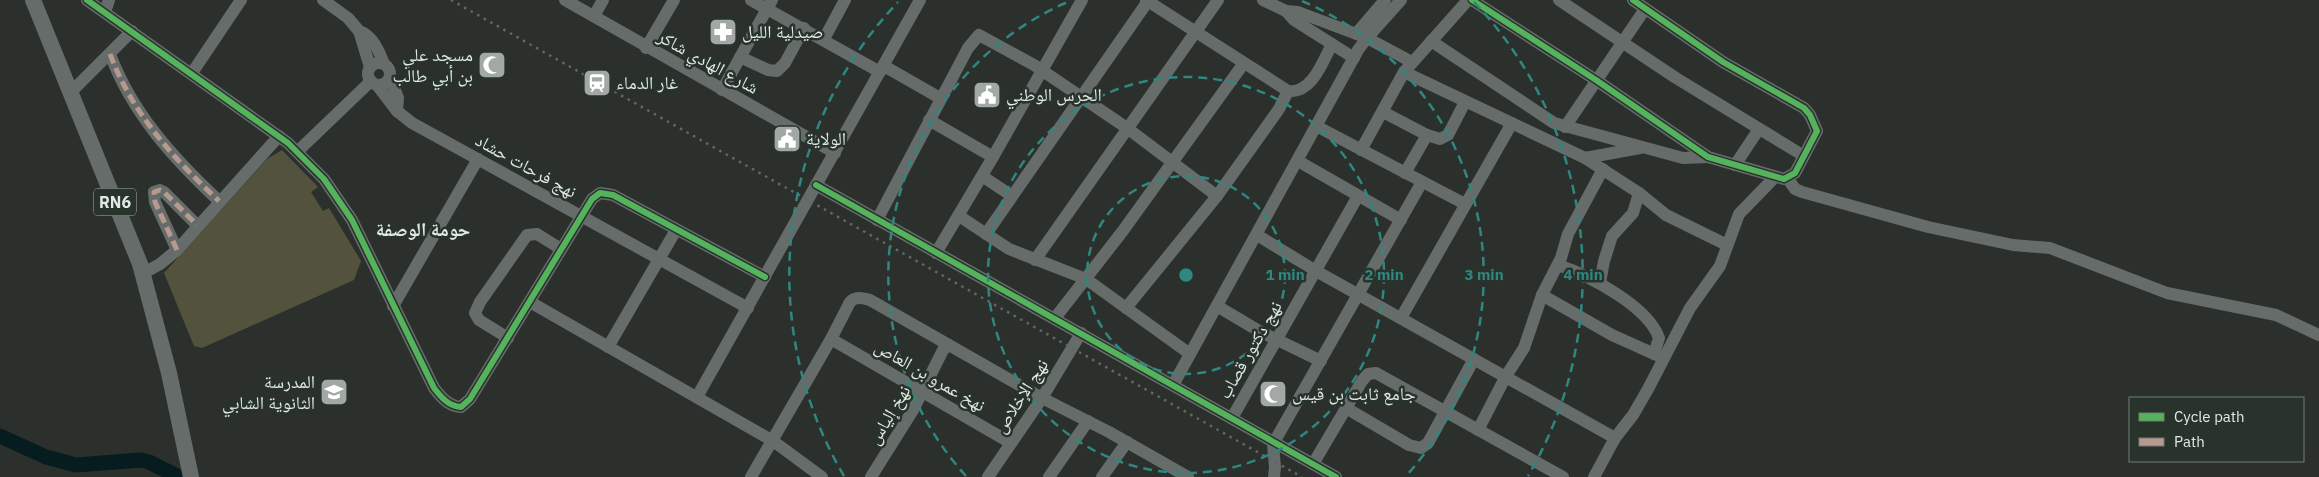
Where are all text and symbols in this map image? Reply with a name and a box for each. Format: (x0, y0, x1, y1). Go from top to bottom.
pharmacy icon: صيدلية الليل (708, 17, 738, 47)
place label: صيدلية الليل (742, 20, 823, 43)
street label: شارع الهادي شاكر (651, 24, 763, 102)
place label: مسجد علي بن أبي طالب (392, 43, 473, 91)
mosque icon: مسجد علي بن أبي طالب (477, 50, 507, 80)
station icon: غار الدماء (582, 68, 612, 98)
place label: غار الدماء (616, 71, 678, 94)
public building icon: الحرس الوطني (972, 80, 1002, 110)
place label: الحرس الوطني (1006, 83, 1102, 110)
public building icon: الولاية (772, 124, 802, 154)
place label: الولاية (806, 127, 846, 150)
street label: نهج فرحات حشاد (471, 128, 581, 204)
road number: RN6 (94, 188, 136, 216)
district label: حومة الوصفة (376, 217, 470, 241)
text: 1 min (1265, 265, 1305, 284)
text: 2 min (1364, 265, 1404, 284)
text: 3 min (1464, 265, 1504, 284)
text: 4 min (1563, 265, 1603, 284)
centre of rings (1177, 266, 1195, 284)
street label: نهج دكتور قصاب (1212, 297, 1288, 403)
street label: نهخ عمرو بن العاص (870, 335, 990, 417)
street label: نهج الإخلاص (988, 354, 1054, 438)
place label: المدرسة الثانوية الشابي (222, 370, 315, 418)
school or university icon: المدرسة الثانوية الشابي (319, 377, 349, 407)
mosque icon: جامع ثابت بن قیس (1258, 379, 1288, 409)
street label: نهخ إلياس (862, 381, 916, 449)
place label: جامع ثابت بن قیس (1292, 382, 1416, 406)
legend (2129, 397, 2304, 462)
text: Cycle path (2174, 407, 2245, 426)
text: Path (2174, 432, 2205, 451)

